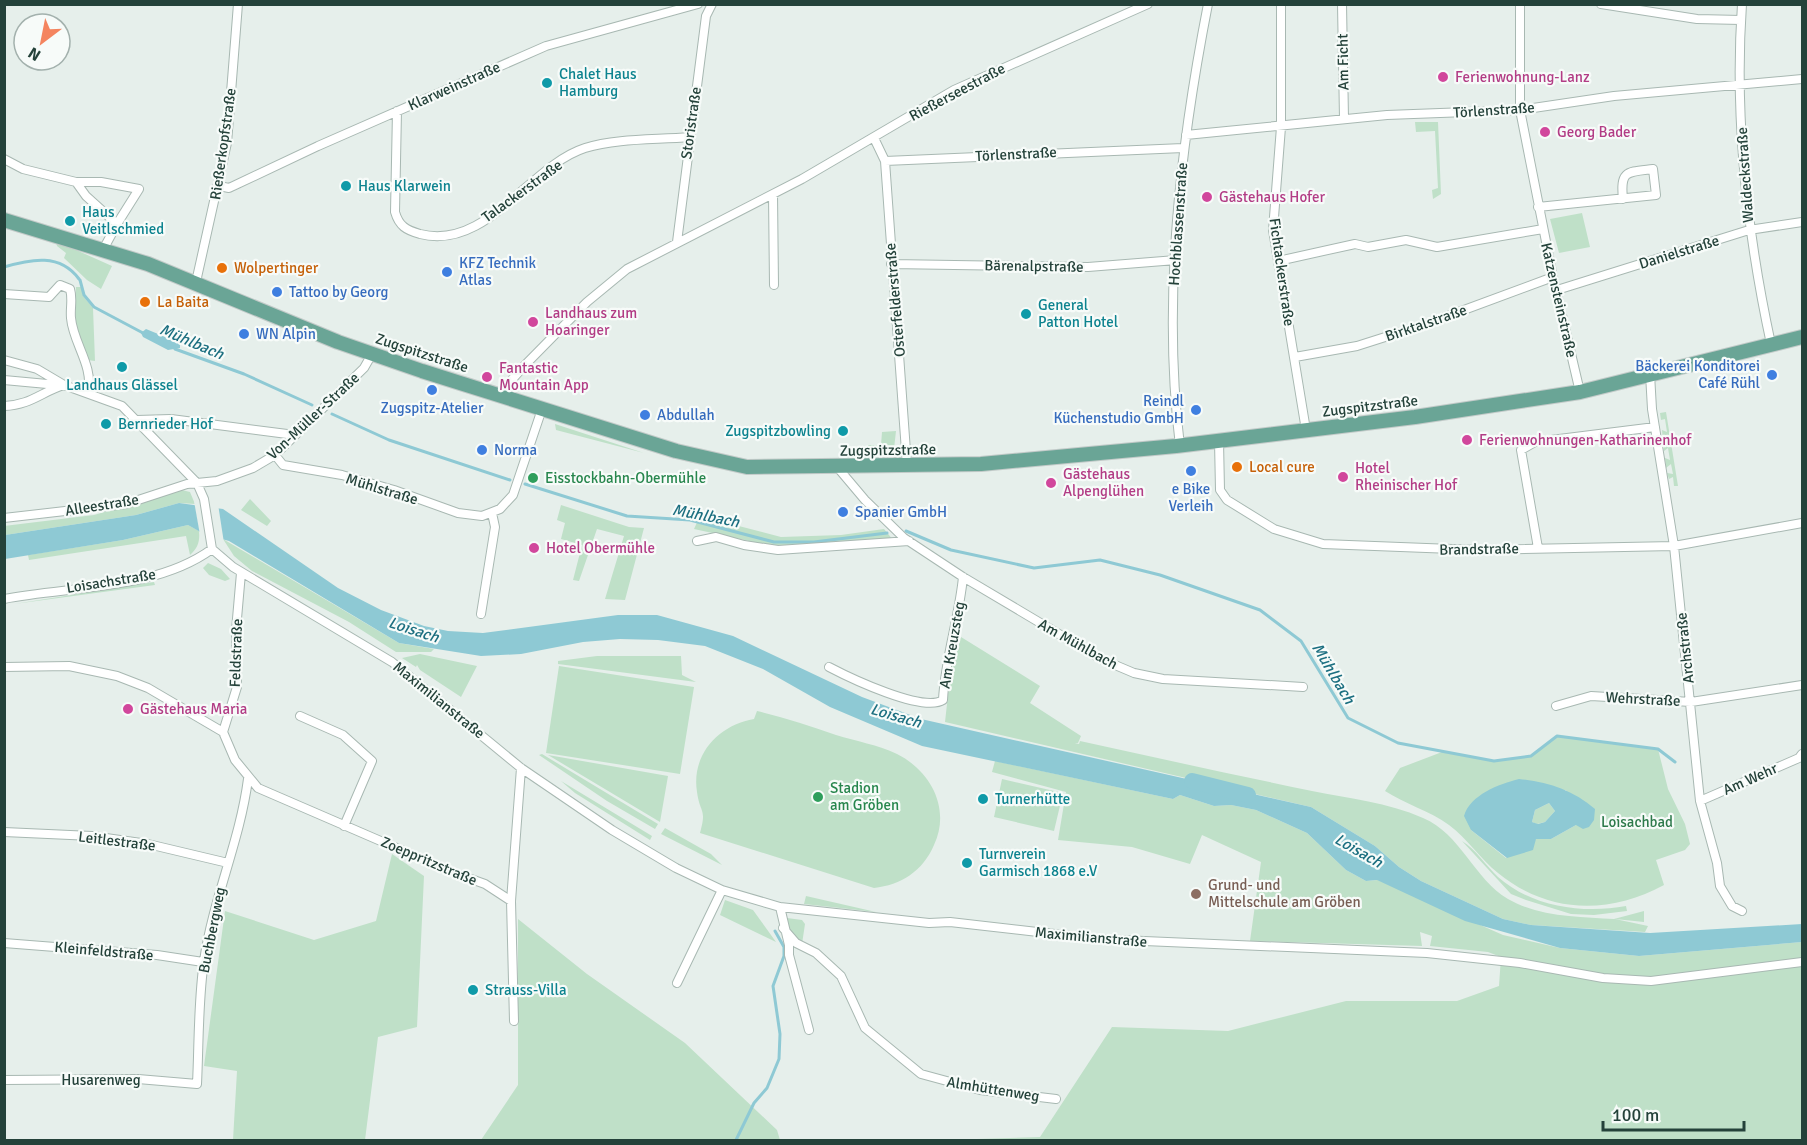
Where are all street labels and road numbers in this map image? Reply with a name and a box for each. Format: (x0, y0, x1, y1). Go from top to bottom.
street label: Am Ficht (1334, 33, 1352, 91)
street label: Klarweinstraße (405, 58, 503, 114)
street label: Rießerseestraße (906, 59, 1008, 125)
street label: Storistraße (677, 86, 705, 160)
street label: Rießerkopfstraße (206, 87, 240, 201)
street label: Törlenstraße (1453, 98, 1535, 122)
street label: Waldeckstraße (1733, 127, 1757, 223)
street label: Törlenstraße (975, 143, 1057, 165)
street label: Talackerstraße (478, 156, 566, 226)
street label: Hochblassenstraße (1165, 162, 1191, 286)
street label: Fichtackerstraße (1266, 217, 1298, 327)
street label: Danielstraße (1637, 231, 1721, 273)
street label: Katzensteinstraße (1537, 241, 1581, 359)
street label: Osterfelderstraße (881, 242, 909, 358)
street label: Bärenalpstraße (984, 256, 1084, 276)
street label: Birktalstraße (1383, 301, 1469, 345)
street label: Zugspitzstraße (373, 330, 471, 376)
street label: Von-Müller-Straße (263, 369, 363, 463)
street label: Zugspitzstraße (1321, 391, 1419, 421)
street label: Zugspitzstraße (840, 440, 936, 460)
street label: Mühlstraße (344, 469, 420, 509)
street label: Alleestraße (64, 490, 140, 520)
street label: Brandstraße (1439, 539, 1519, 559)
street label: Loisachstraße (65, 565, 157, 597)
street label: Am Kreuzsteg (935, 600, 969, 690)
street label: Archstraße (1672, 612, 1698, 684)
street label: Am Mühlbach (1035, 615, 1121, 673)
street label: Feldstraße (226, 618, 246, 688)
street label: Maximilianstraße (390, 658, 488, 742)
street label: Wehrstraße (1605, 688, 1681, 710)
street label: Am Wehr (1720, 759, 1780, 799)
street label: Leitlestraße (77, 827, 157, 855)
street label: Zoeppritzstraße (378, 833, 480, 889)
street label: Buchbergweg (195, 885, 229, 975)
street label: Maximilianstraße (1034, 923, 1148, 951)
street label: Kleinfeldstraße (54, 938, 154, 964)
street label: Husarenweg (61, 1071, 141, 1089)
street label: Almhüttenweg (945, 1073, 1041, 1105)

